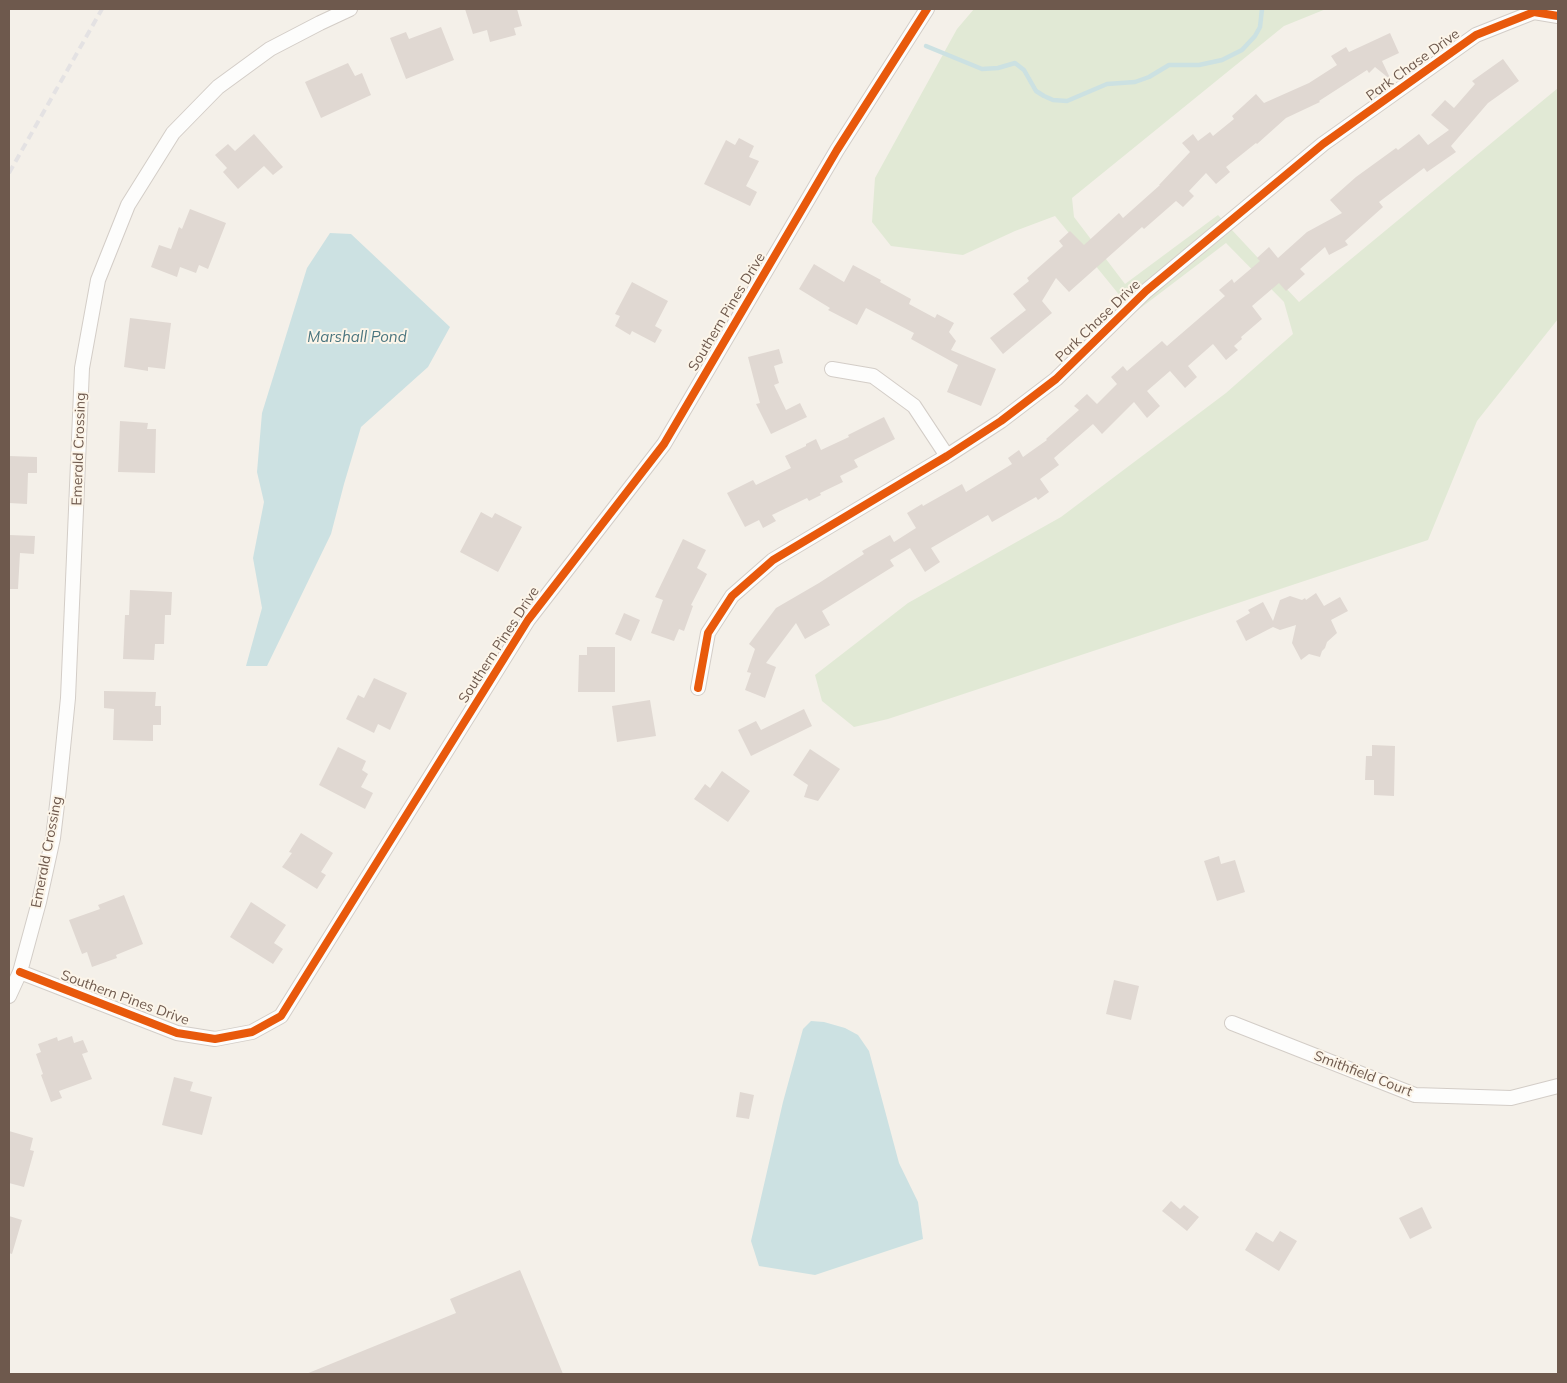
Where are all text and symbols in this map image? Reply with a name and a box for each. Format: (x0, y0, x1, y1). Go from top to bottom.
street label: Park Chase Drive (1363, 25, 1463, 105)
street label: Southern Pines Drive (685, 250, 769, 374)
street label: Park Chase Drive (1052, 276, 1144, 366)
water label: Marshall Pond (307, 328, 407, 346)
street label: Emerald Crossing (69, 392, 89, 506)
street label: Southern Pines Drive (455, 584, 543, 706)
street label: Emerald Crossing (28, 795, 66, 909)
street label: Southern Pines Drive (59, 967, 191, 1029)
street label: Smithfield Court (1311, 1048, 1415, 1100)

